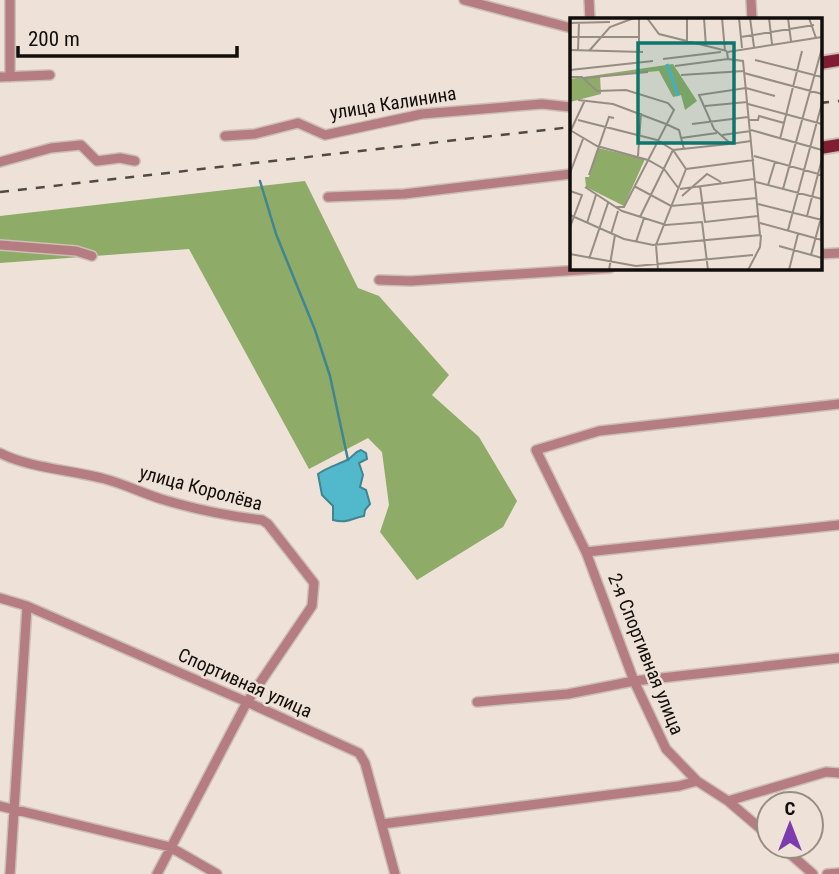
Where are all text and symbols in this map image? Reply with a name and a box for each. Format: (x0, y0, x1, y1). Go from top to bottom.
scale bar (18, 14, 236, 58)
inset map (570, 18, 822, 270)
text: 200 m (28, 27, 80, 51)
street label: улица Калинина (328, 82, 458, 124)
street label: улица Королёва (137, 461, 265, 515)
street label: 2-я Спортивная улица (603, 570, 689, 738)
street label: Спортивная улица (174, 643, 316, 723)
north arrow (755, 790, 825, 860)
text: С (785, 797, 796, 820)

